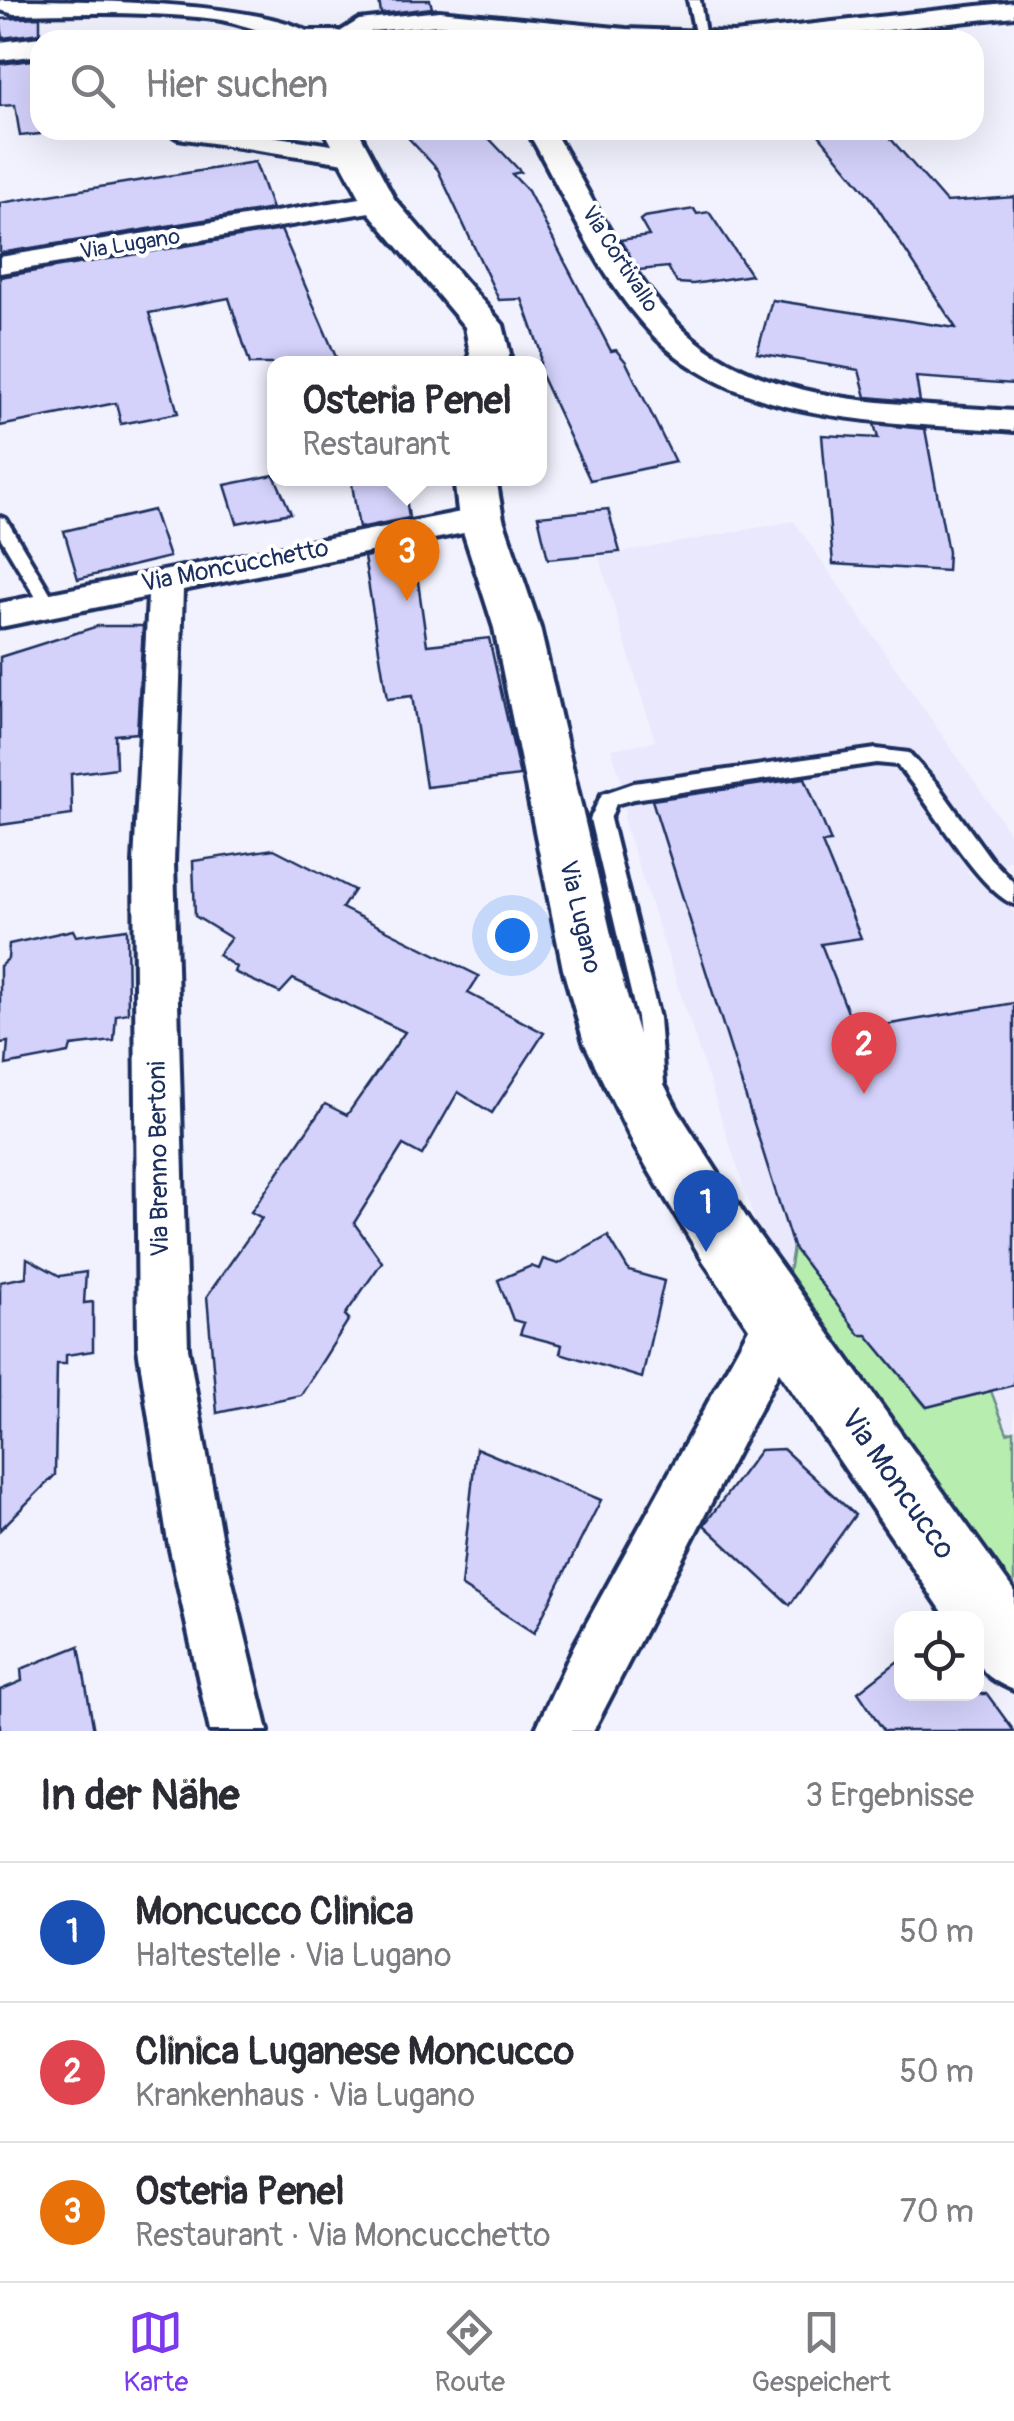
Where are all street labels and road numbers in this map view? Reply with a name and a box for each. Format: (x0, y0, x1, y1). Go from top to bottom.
street label: Via Cortivallo (575, 201, 665, 318)
street label: Via Lugano (78, 222, 182, 266)
street label: Via Moncucchetto (139, 533, 331, 599)
street label: Via Lugano (552, 858, 608, 976)
street label: Via Brenno Bertoni (142, 1061, 176, 1257)
street label: Via Moncucco (833, 1402, 963, 1566)

